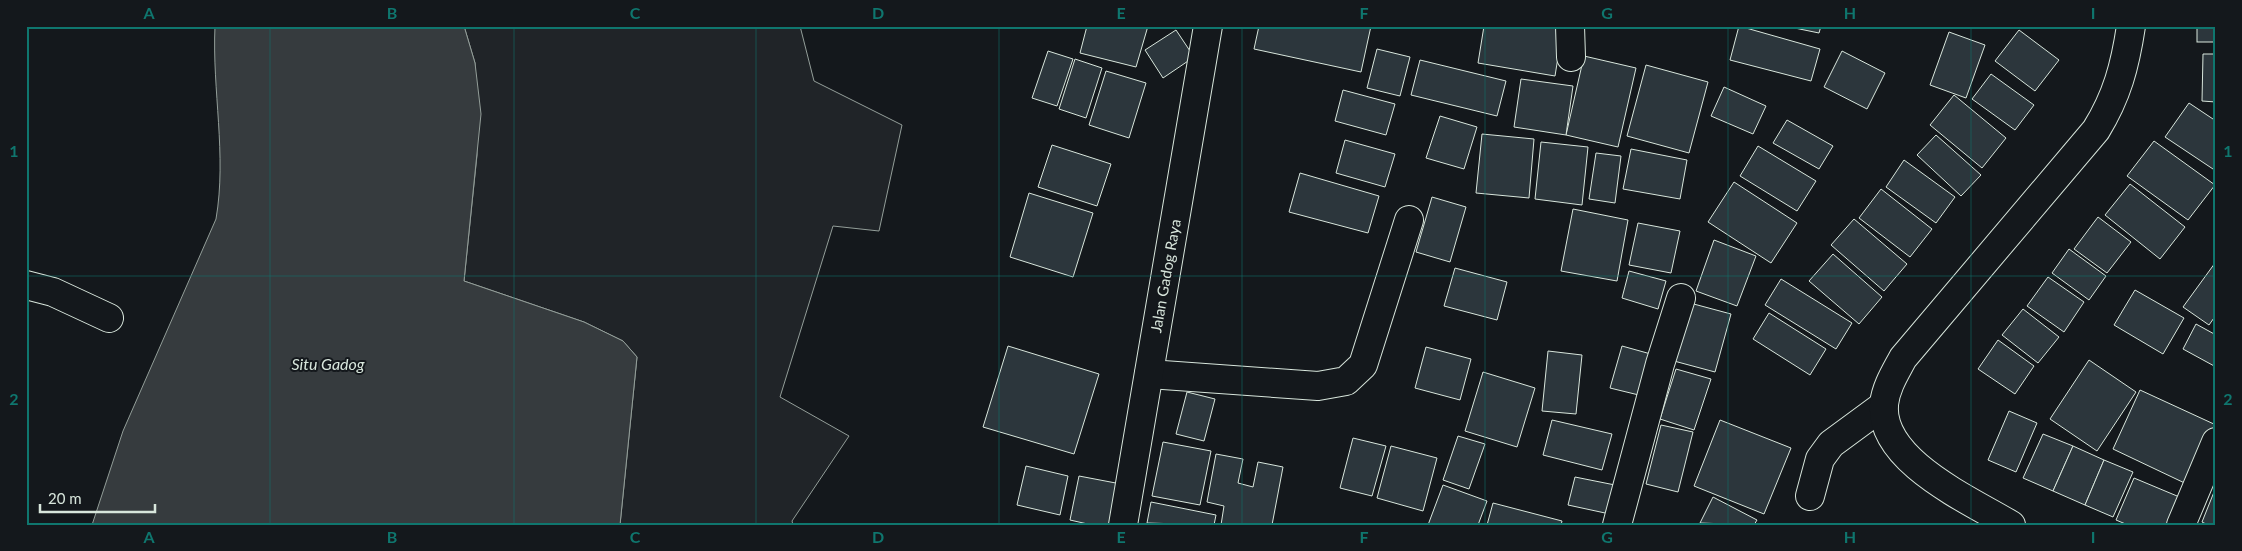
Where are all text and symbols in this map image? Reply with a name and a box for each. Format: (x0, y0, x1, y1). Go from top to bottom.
text: A (142, 3, 155, 22)
text: B (387, 3, 397, 22)
text: C (630, 3, 641, 22)
text: D (872, 3, 884, 22)
text: E (1116, 3, 1126, 22)
text: F (1359, 3, 1369, 22)
text: G (1601, 3, 1613, 22)
text: H (1844, 3, 1856, 22)
text: I (2091, 3, 2095, 22)
text: 1 (9, 141, 19, 160)
text: 1 (2223, 141, 2233, 160)
street label: Jalan Gadog Raya (1146, 218, 1184, 334)
water label: Situ Gadog (291, 354, 365, 373)
text: 2 (9, 389, 19, 408)
text: 2 (2223, 389, 2233, 408)
scale bar (40, 481, 155, 513)
text: 20 m (48, 489, 82, 507)
text: A (142, 527, 155, 546)
text: B (387, 527, 397, 546)
text: C (630, 527, 641, 546)
text: D (872, 527, 884, 546)
text: E (1116, 527, 1126, 546)
text: F (1359, 527, 1369, 546)
text: G (1601, 527, 1613, 546)
text: H (1844, 527, 1856, 546)
text: I (2091, 527, 2095, 546)

